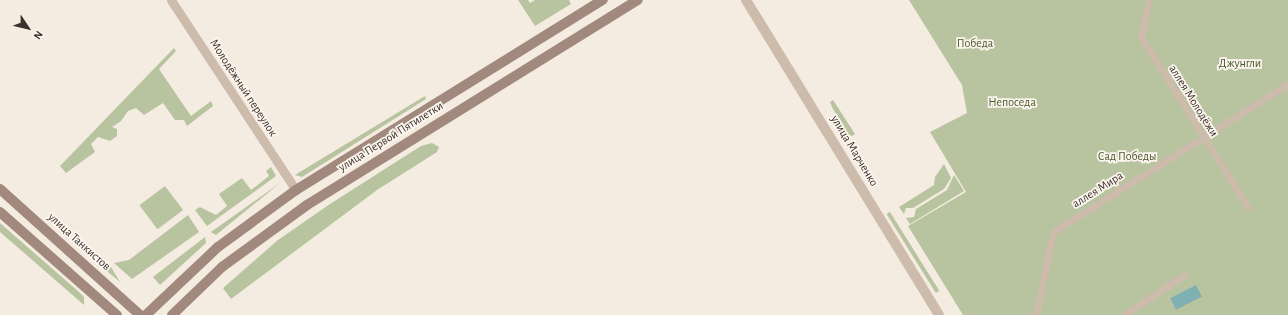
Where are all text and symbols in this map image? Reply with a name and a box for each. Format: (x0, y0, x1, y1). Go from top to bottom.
north arrow (8, 8, 48, 48)
text: N (32, 29, 45, 41)
street label: Молодёжный переулок (206, 37, 280, 139)
park label: Победа (957, 37, 993, 51)
park label: Джунгли (1219, 57, 1261, 71)
street label: аллея Молодёжи (1165, 62, 1221, 140)
park label: Непоседа (988, 96, 1036, 110)
street label: улица Первой Пятилетки (336, 99, 446, 175)
street label: улица Марченко (827, 113, 881, 189)
park label: Сад Победы (1098, 150, 1156, 164)
street label: аллея Мира (1070, 169, 1126, 211)
street label: улица Танкистов (45, 210, 113, 274)

